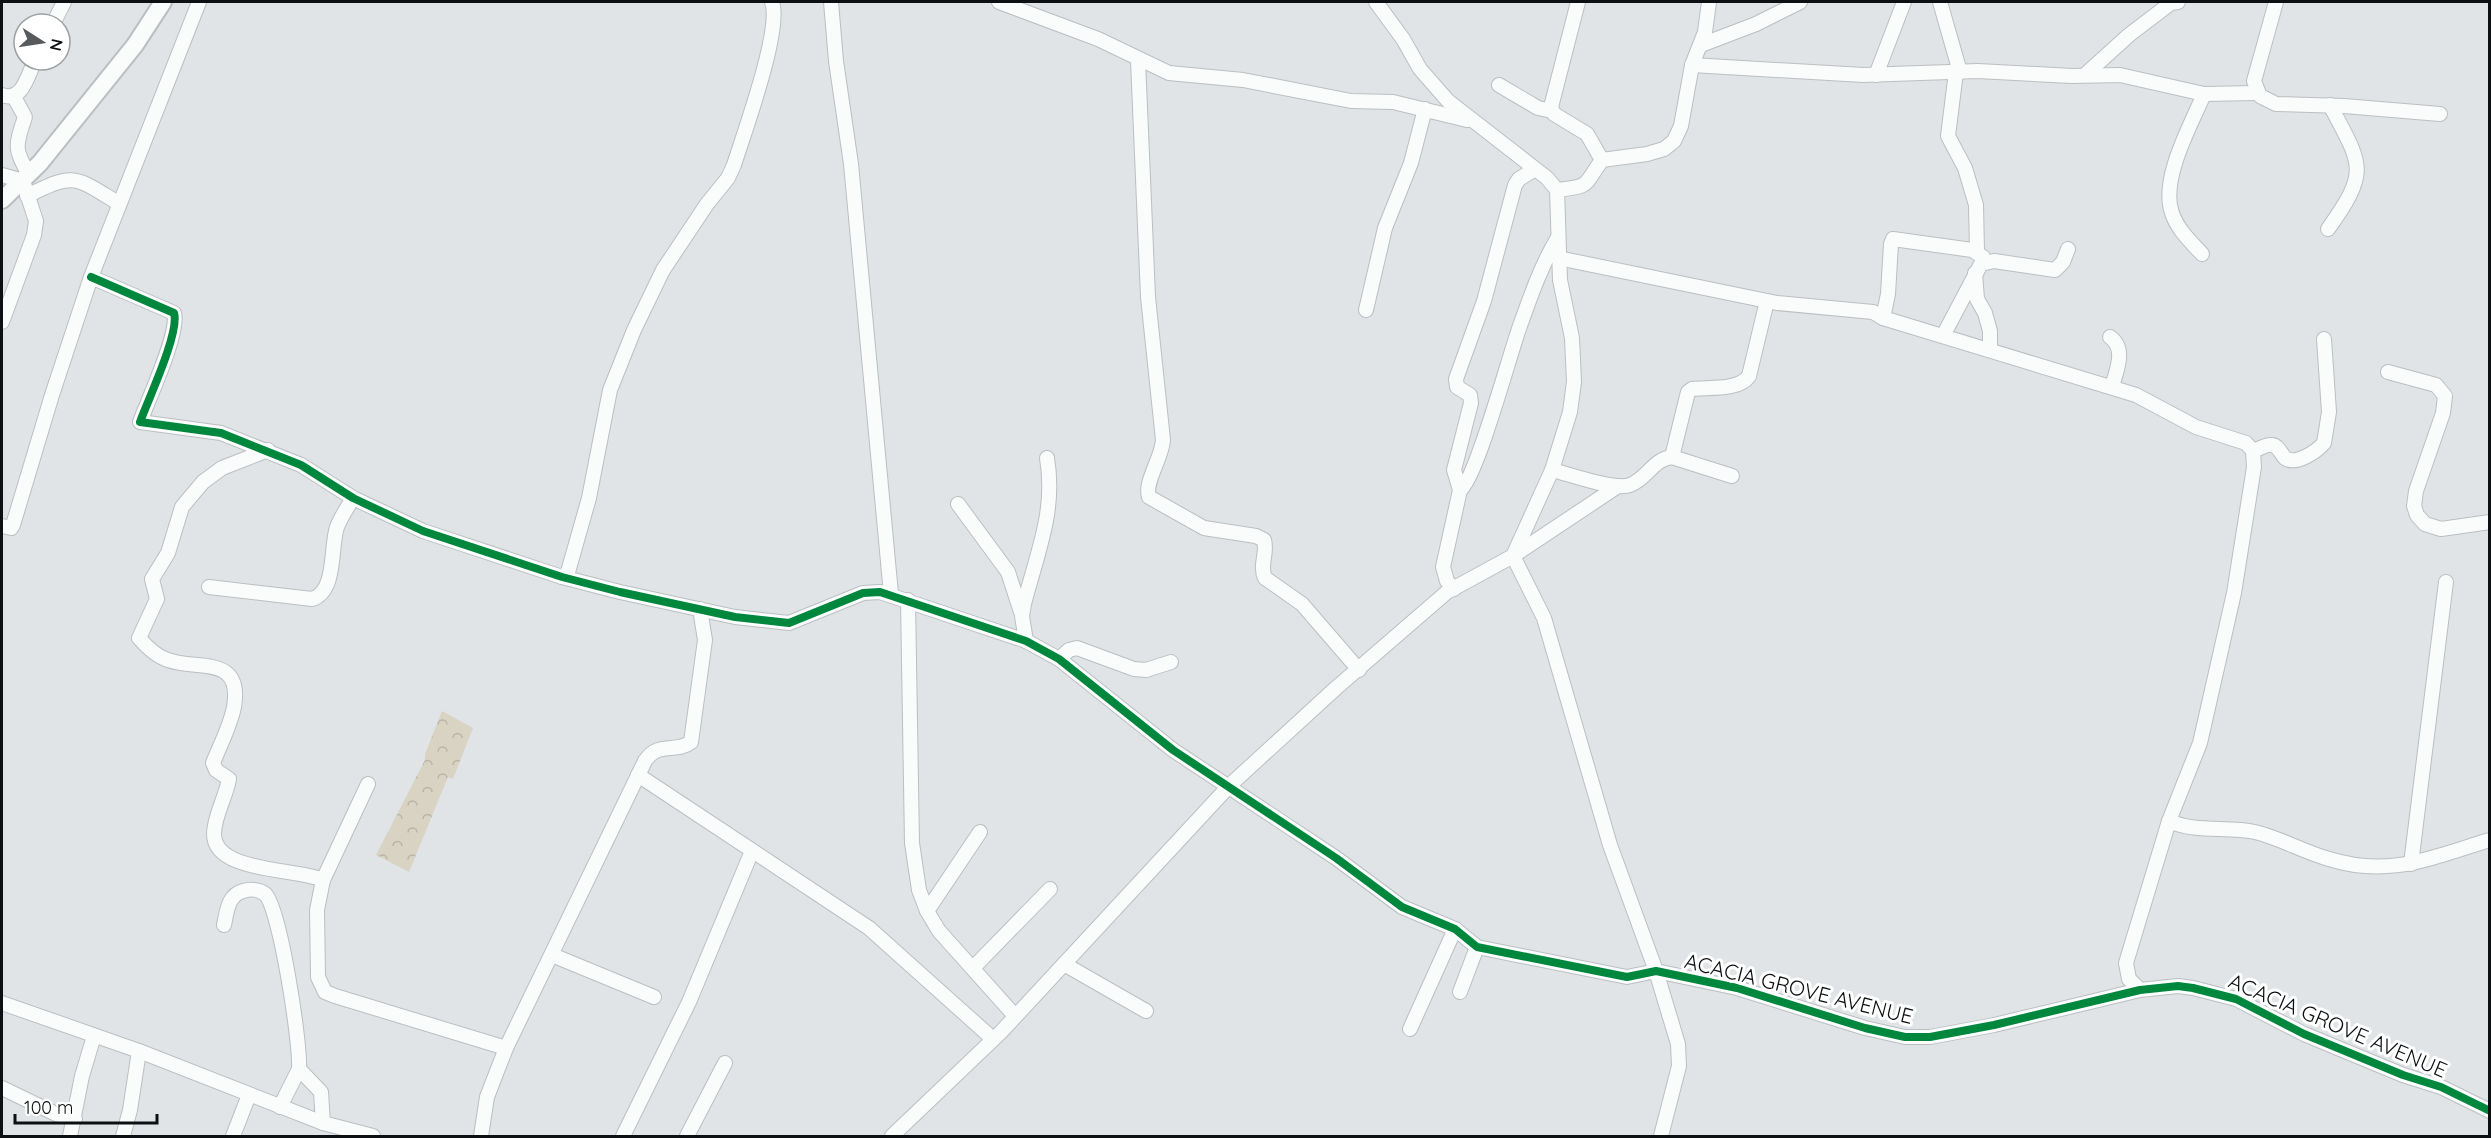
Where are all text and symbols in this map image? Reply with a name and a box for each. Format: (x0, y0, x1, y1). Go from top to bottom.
north arrow (12, 12, 72, 72)
text: N (46, 37, 68, 53)
street label: ACACIA GROVE AVENUE (1682, 947, 1916, 1029)
street label: ACACIA GROVE AVENUE (2225, 967, 2451, 1083)
scale bar (15, 1087, 158, 1125)
text: 100 m (24, 1096, 73, 1119)

